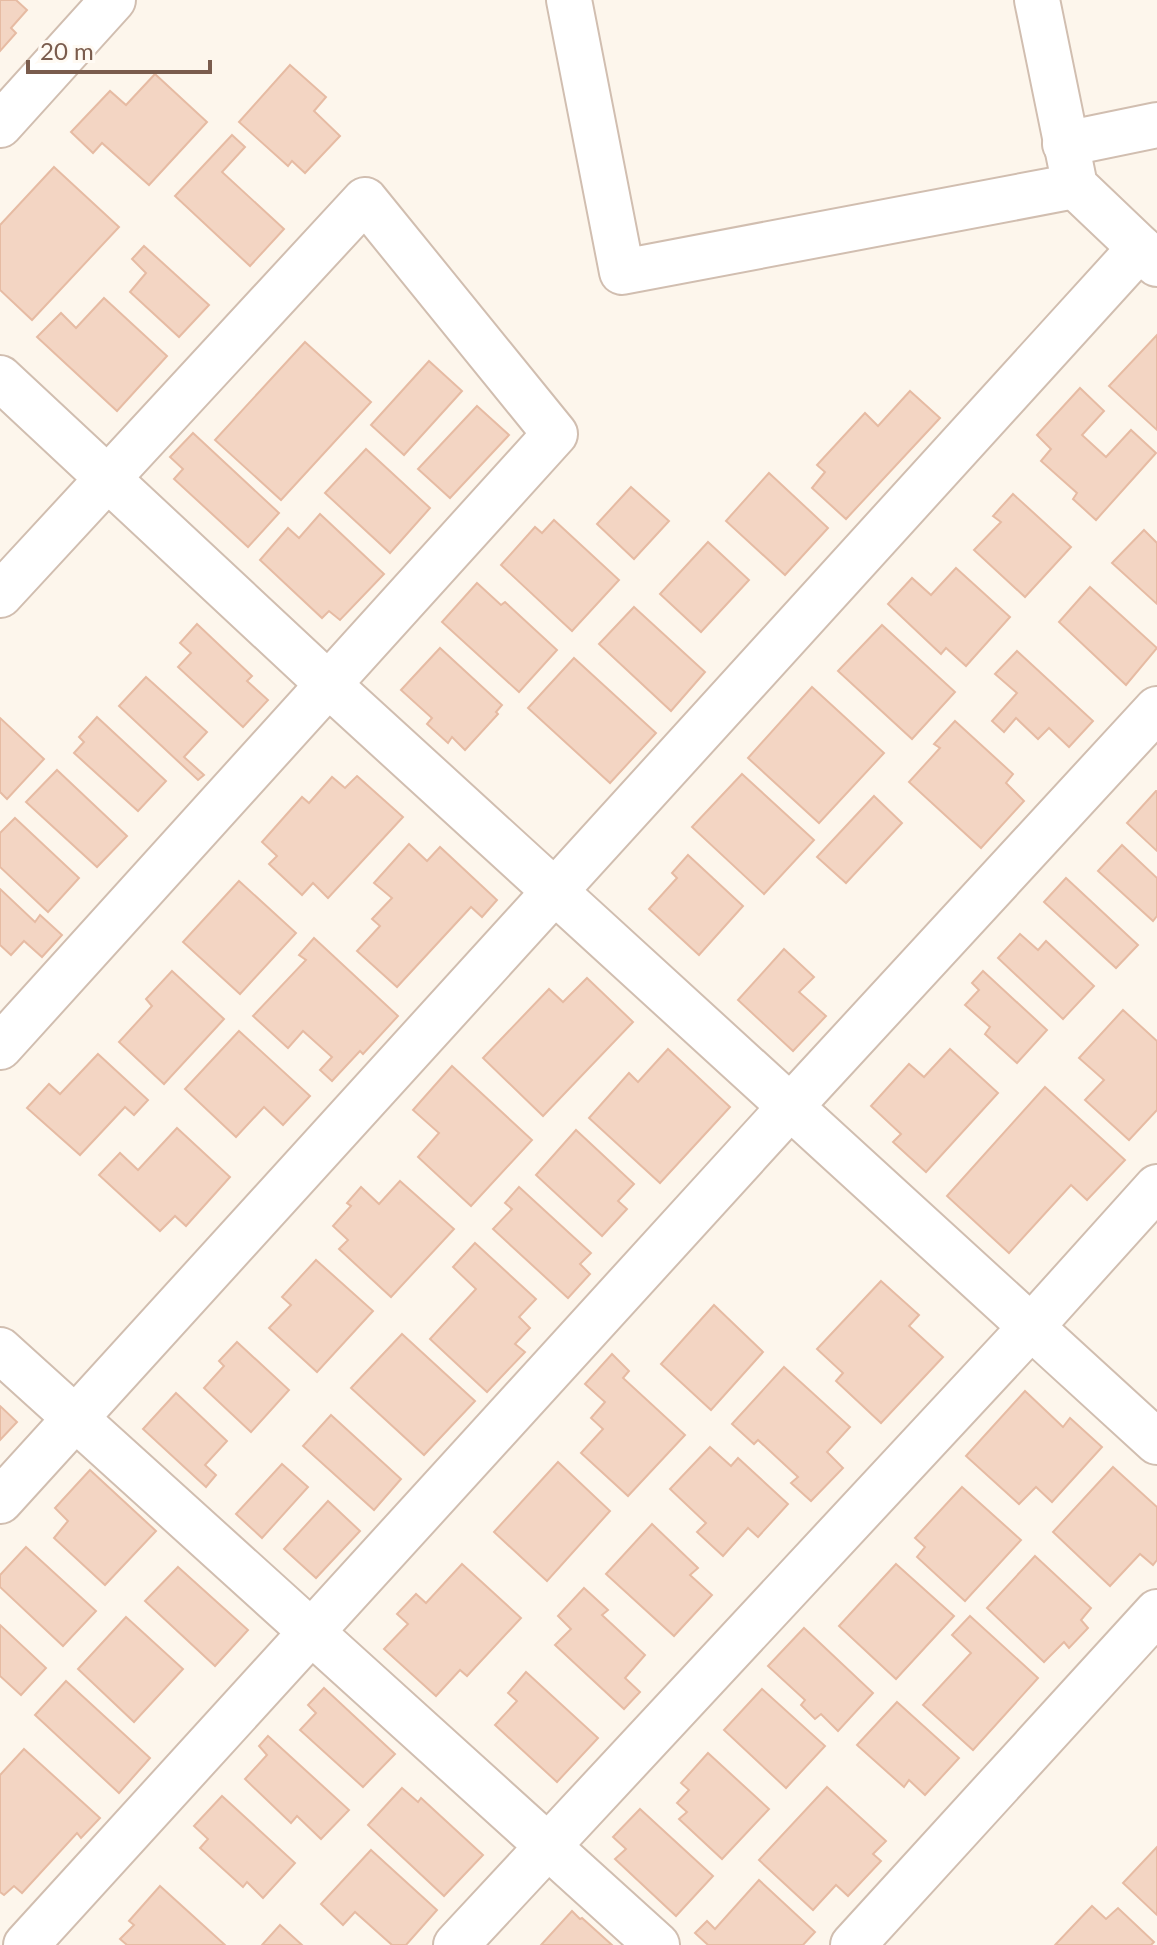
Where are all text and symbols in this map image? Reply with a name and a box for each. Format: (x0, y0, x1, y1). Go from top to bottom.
scale bar (28, 24, 210, 74)
text: 20 m (40, 36, 94, 65)

